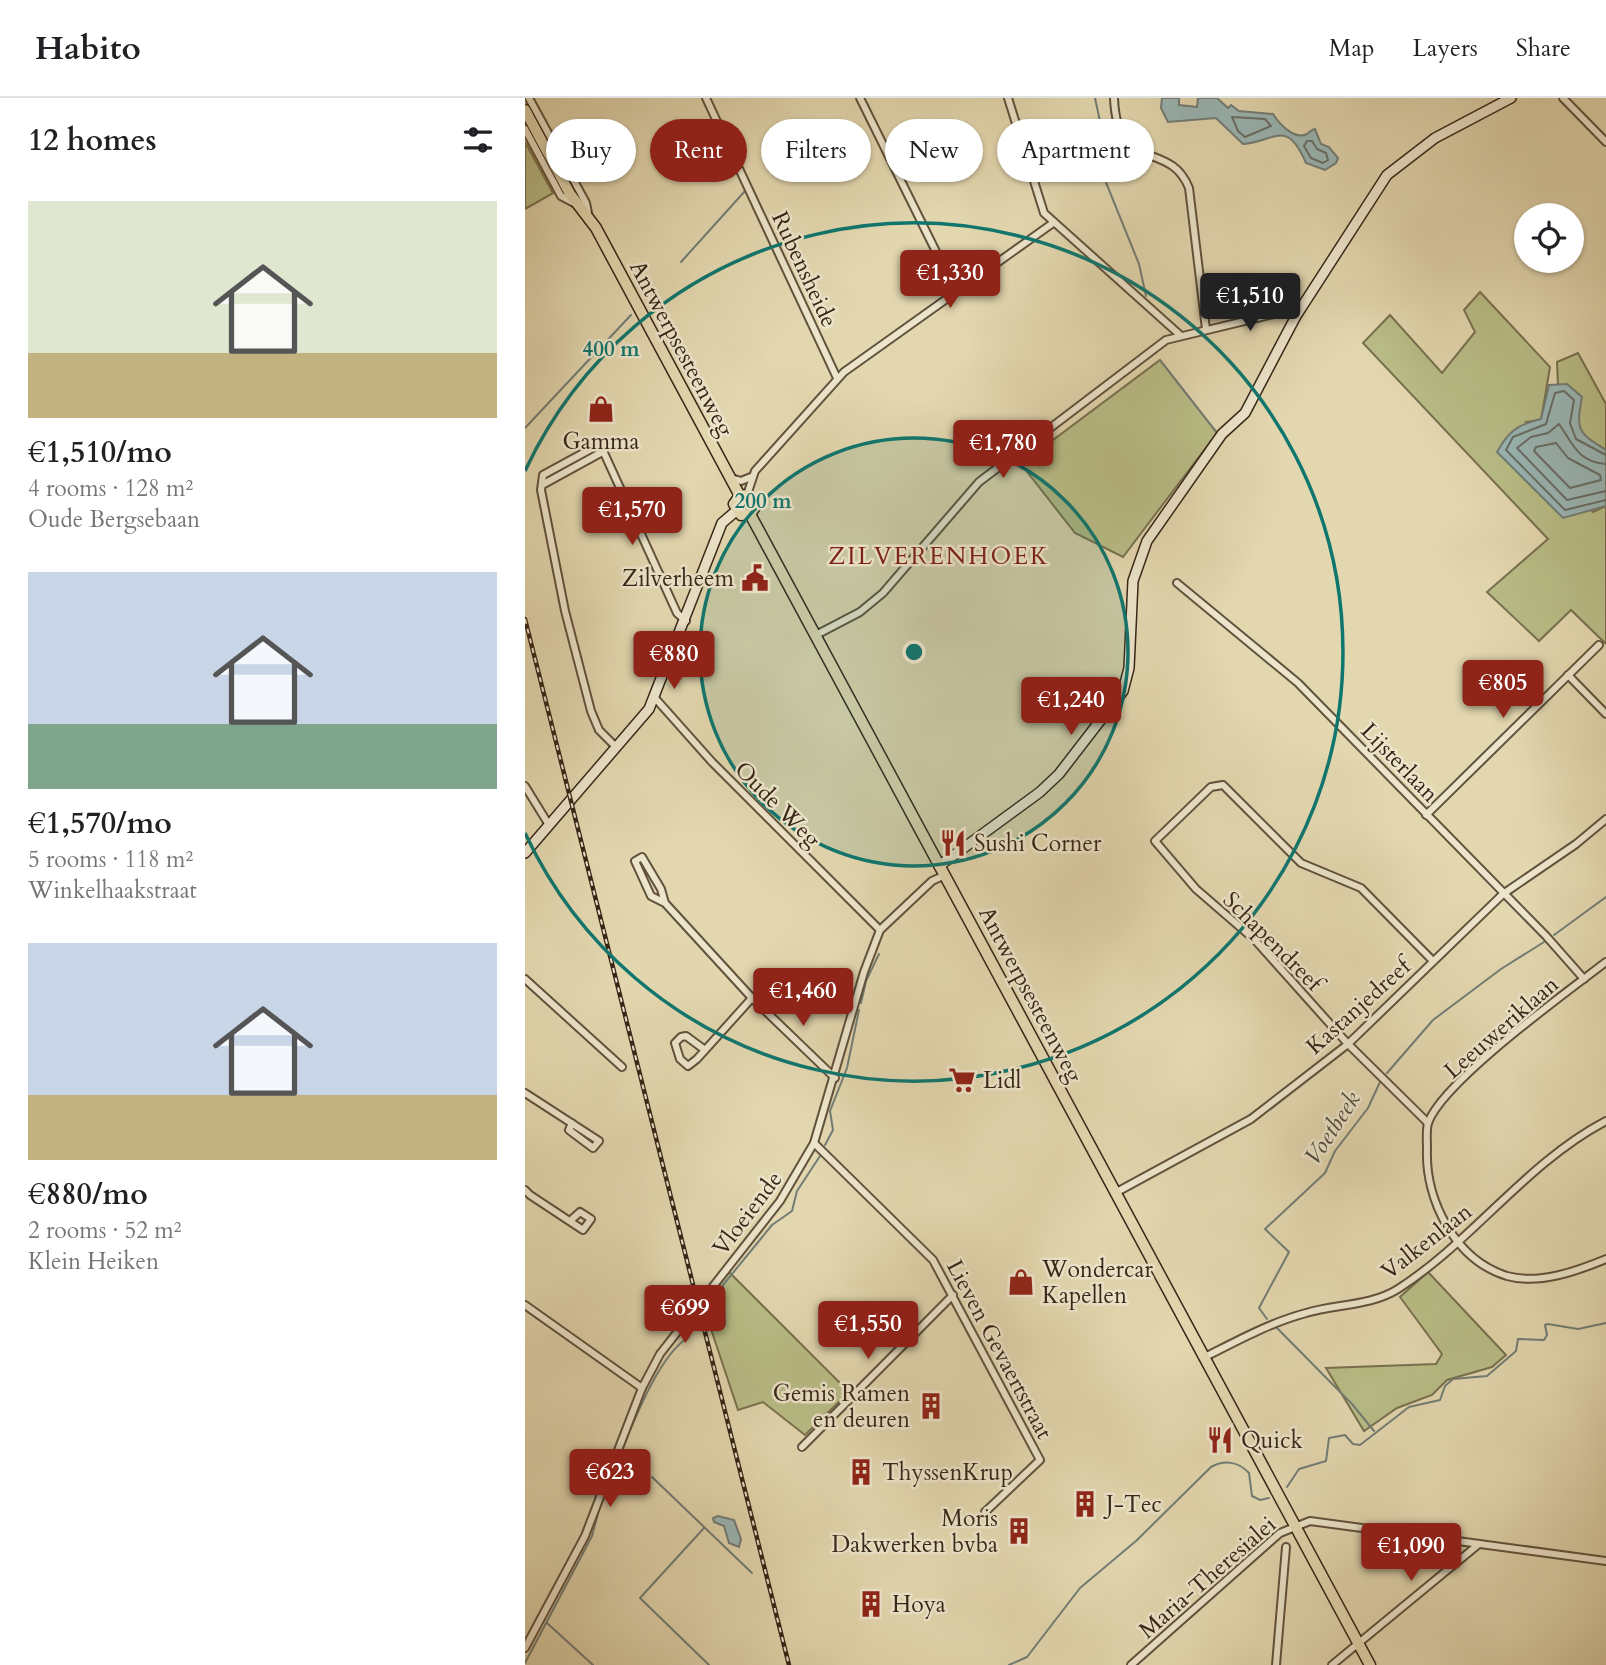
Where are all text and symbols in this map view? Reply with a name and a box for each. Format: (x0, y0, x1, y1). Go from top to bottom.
text: Habito (35, 26, 141, 71)
text: Map (1329, 32, 1375, 65)
text: Layers (1413, 32, 1478, 65)
text: Share (1516, 32, 1571, 65)
chip: Buy (546, 119, 636, 182)
chip: Rent (650, 119, 747, 182)
chip: Filters (761, 119, 871, 182)
chip: New (885, 119, 983, 182)
chip: Apartment (997, 119, 1154, 182)
text: 12 homes (28, 120, 157, 161)
icon: filters (459, 121, 497, 159)
map controls (1514, 203, 1584, 273)
button: locate (1514, 203, 1584, 273)
street label: Rubensheide (764, 206, 845, 332)
icon: home (200, 246, 326, 372)
pin: €1,330 (893, 250, 1007, 310)
street label: Antwerpsesteenweg (622, 255, 741, 442)
text: €1,330 (916, 257, 984, 288)
pin: €1,510 (1193, 274, 1307, 333)
text: €1,510 (1216, 280, 1284, 311)
text: 400 m (582, 335, 640, 364)
shop icon: Gamma (586, 394, 616, 424)
pin: €1,780 (946, 420, 1060, 480)
place label: Gamma (563, 426, 640, 457)
text: €1,780 (969, 427, 1037, 458)
text: €1,510/mo (28, 432, 172, 473)
text: 4 rooms · 128 m² (28, 473, 193, 504)
text: 200 m (734, 487, 792, 516)
pin: €1,570 (575, 488, 689, 547)
text: €1,570 (598, 494, 666, 525)
text: Oude Bergsebaan (28, 504, 200, 535)
district label: ZILVERENHOEK (828, 540, 1050, 573)
place label: Zilverheem (622, 563, 735, 594)
public building icon: Zilverheem (740, 563, 770, 593)
icon: home (200, 617, 326, 743)
pin: €880 (633, 632, 715, 691)
text: €880 (649, 638, 699, 669)
centre of rings (902, 640, 926, 664)
pin: €805 (1462, 660, 1544, 720)
text: €805 (1478, 667, 1528, 698)
pin: €1,240 (1014, 678, 1128, 737)
text: €1,240 (1037, 684, 1105, 715)
street label: Lijsterlaan (1354, 716, 1445, 809)
street label: Oude Weg (728, 754, 828, 854)
text: €1,570/mo (28, 803, 172, 844)
restaurant icon: Sushi Corner (938, 828, 968, 858)
place label: Sushi Corner (974, 828, 1102, 859)
text: 5 rooms · 118 m² (28, 844, 193, 875)
text: Winkelhaakstraat (28, 875, 197, 906)
street label: Schapendreef (1216, 885, 1332, 1001)
street label: Antwerpsesteenweg (971, 901, 1090, 1088)
street label: Kastanjedreef (1299, 949, 1420, 1062)
pin: €1,460 (746, 968, 860, 1028)
street label: Leeuweriklaan (1437, 969, 1565, 1086)
text: €1,460 (769, 975, 837, 1006)
icon: home (200, 988, 326, 1114)
supermarket icon: Lidl (947, 1065, 977, 1095)
place label: Lidl (983, 1065, 1022, 1096)
water label: Voetbeek (1296, 1085, 1369, 1171)
street label: Vloeiende (705, 1165, 789, 1262)
text: €880/mo (28, 1174, 148, 1215)
street label: Valkenlaan (1374, 1196, 1478, 1287)
text: 2 rooms · 52 m² (28, 1215, 181, 1246)
text: Klein Heiken (28, 1246, 159, 1277)
street label: Lieven Gevaertstraat (939, 1254, 1060, 1444)
place label: Wondercar Kapellen (1041, 1254, 1153, 1311)
shop icon: Wondercar Kapellen (1006, 1267, 1036, 1297)
pin: €699 (644, 1286, 726, 1345)
text: €699 (660, 1292, 710, 1323)
pin: €1,550 (811, 1302, 925, 1361)
text: €1,550 (834, 1308, 902, 1339)
place label: Gemis Ramen en deuren (773, 1378, 910, 1435)
building icon: Gemis Ramen en deuren (916, 1391, 946, 1421)
restaurant icon: Quick (1205, 1425, 1235, 1455)
place label: Quick (1241, 1425, 1303, 1456)
pin: €623 (569, 1450, 651, 1509)
text: €623 (585, 1456, 635, 1487)
building icon: ThyssenKrup (846, 1457, 876, 1487)
place label: ThyssenKrup (882, 1457, 1013, 1488)
building icon: J-Tec (1070, 1489, 1100, 1519)
place label: J-Tec (1103, 1489, 1162, 1520)
place label: Moris Dakwerken bvba (832, 1503, 998, 1560)
street label: Maria-Theresialei (1132, 1509, 1283, 1646)
building icon: Moris Dakwerken bvba (1004, 1516, 1034, 1546)
pin: €1,090 (1354, 1524, 1468, 1583)
text: €1,090 (1377, 1530, 1445, 1561)
building icon: Hoya (856, 1589, 886, 1619)
place label: Hoya (892, 1589, 946, 1620)

